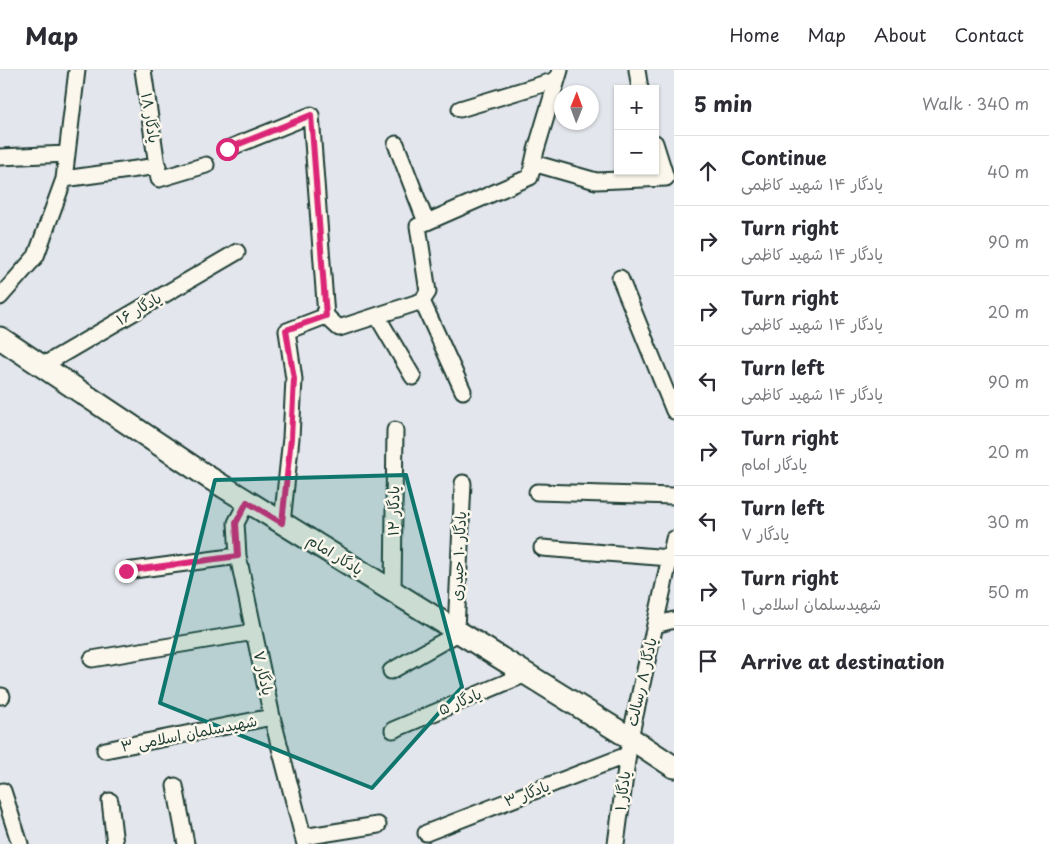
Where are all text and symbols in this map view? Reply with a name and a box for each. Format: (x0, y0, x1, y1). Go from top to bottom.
text: Map (25, 17, 78, 53)
text: Home (729, 21, 779, 48)
text: Map (807, 21, 846, 48)
text: About (874, 21, 926, 48)
text: Contact (954, 21, 1024, 48)
north arrow (554, 85, 599, 130)
map controls (614, 85, 659, 175)
button: + (614, 85, 659, 130)
text: 5 min (694, 87, 752, 119)
street label: یادگار ۱۸ (136, 91, 167, 145)
text: Walk · 340 m (922, 91, 1029, 115)
button: − (614, 130, 659, 175)
route start (216, 138, 239, 161)
text: Continue (741, 143, 827, 171)
icon: ahead (694, 157, 722, 185)
text: 40 m (987, 159, 1029, 183)
text: یادگار ۱۴ شهید کاظمی (741, 171, 883, 195)
text: Turn right (741, 213, 839, 241)
icon: right (694, 227, 722, 255)
text: 90 m (988, 229, 1029, 253)
text: یادگار ۱۴ شهید کاظمی (741, 241, 883, 265)
text: Turn right (741, 283, 839, 311)
street label: یادگار ۱۶ (111, 285, 165, 330)
icon: right (694, 297, 722, 325)
text: 20 m (988, 299, 1029, 323)
text: یادگار ۱۴ شهید کاظمی (741, 311, 883, 335)
text: Turn left (741, 353, 825, 381)
icon: left (694, 367, 722, 395)
text: 90 m (988, 369, 1029, 393)
text: یادگار ۱۴ شهید کاظمی (741, 381, 883, 405)
text: Turn right (741, 423, 839, 451)
icon: right (694, 437, 722, 465)
text: 20 m (988, 439, 1029, 463)
text: یادگار امام (741, 451, 807, 475)
street label: یادگار ۱۲ (381, 486, 404, 536)
text: Turn left (741, 493, 825, 521)
icon: left (694, 507, 722, 535)
text: 30 m (987, 509, 1029, 533)
street label: یادگار ۱۰ حیدری (444, 510, 471, 601)
text: یادگار ۷ (741, 521, 789, 545)
street label: یادگار امام (303, 527, 368, 581)
route end (115, 560, 138, 583)
text: Turn right (741, 563, 839, 591)
icon: right (694, 577, 722, 605)
text: 50 m (988, 579, 1029, 603)
text: شهیدسلمان اسلامی ۱ (741, 591, 881, 615)
street label: یادگار ۸ رسالت (619, 635, 662, 728)
icon: arrive (694, 647, 722, 675)
text: Arrive at destination (741, 647, 945, 675)
street label: یادگار ۷ (249, 648, 280, 697)
street label: یادگار ۵ (434, 681, 485, 720)
street label: شهیدسلمان اسلامی ۳ (119, 708, 259, 757)
street label: یادگار ۱ (608, 769, 635, 812)
street label: یادگار ۳ (500, 773, 553, 812)

